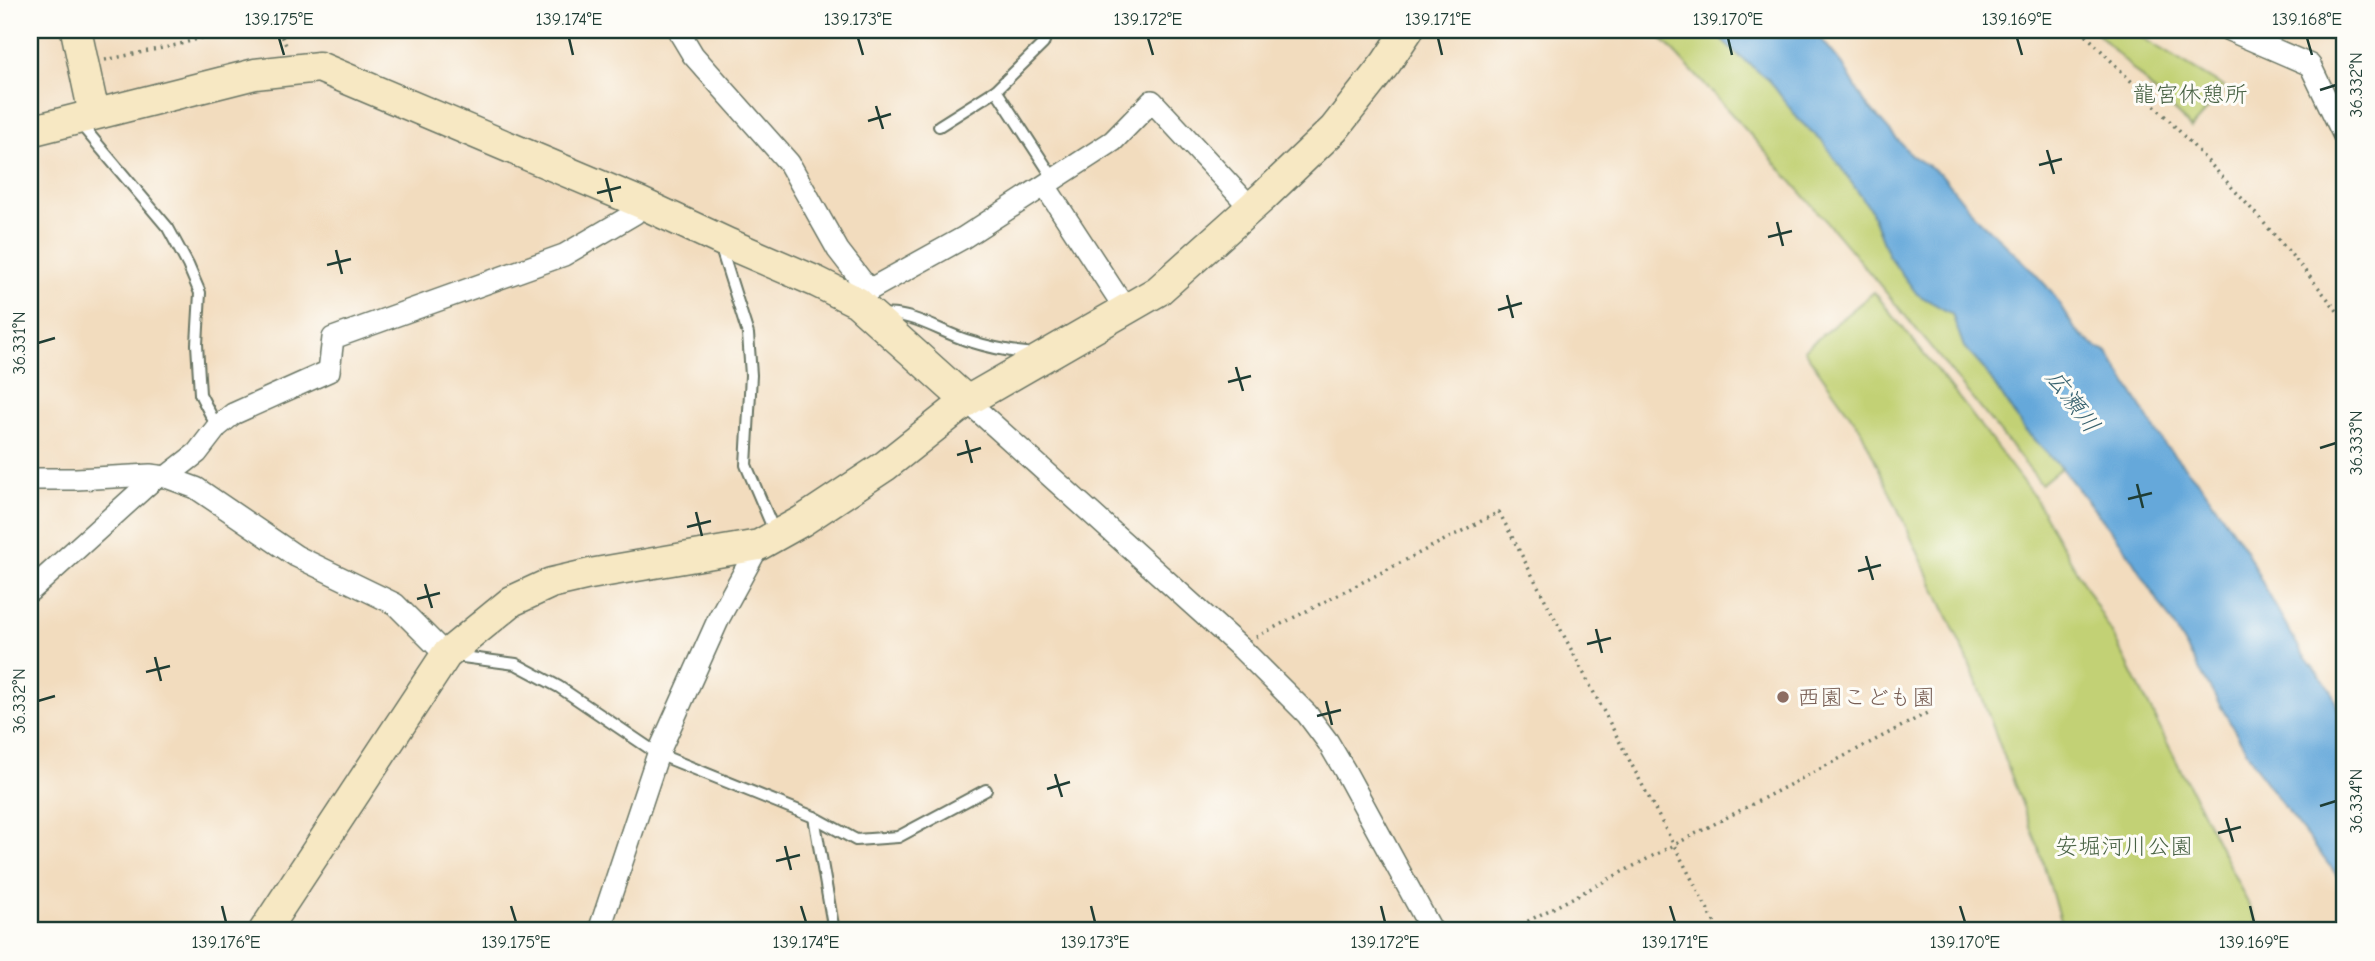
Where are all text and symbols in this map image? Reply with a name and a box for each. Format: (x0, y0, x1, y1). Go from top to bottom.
text: 139.175°E (244, 9, 314, 30)
text: 139.174°E (536, 9, 603, 30)
text: 139.173°E (824, 9, 892, 30)
text: 139.172°E (1114, 9, 1183, 30)
text: 139.171°E (1405, 9, 1471, 30)
text: 139.170°E (1693, 9, 1763, 30)
text: 139.169°E (1982, 9, 2052, 30)
text: 139.168°E (2272, 9, 2342, 30)
text: 36.332°N (2346, 52, 2367, 118)
park label: 龍宮休憩所 (2133, 81, 2248, 108)
text: 36.331°N (9, 311, 30, 375)
water label: 広瀬川 (2040, 364, 2106, 438)
text: 36.333°N (2346, 410, 2367, 476)
text: 36.332°N (9, 668, 30, 734)
place label: 西園こども園 (1797, 684, 1935, 711)
marker: 西園こども園 (1775, 689, 1791, 705)
text: 36.334°N (2346, 769, 2367, 833)
park label: 安堀河川公園 (2055, 833, 2193, 860)
text: 139.176°E (191, 932, 261, 953)
text: 139.175°E (481, 932, 551, 953)
text: 139.174°E (773, 932, 840, 953)
text: 139.173°E (1061, 932, 1129, 953)
text: 139.172°E (1351, 932, 1420, 953)
text: 139.171°E (1642, 932, 1708, 953)
text: 139.170°E (1930, 932, 2000, 953)
text: 139.169°E (2219, 932, 2289, 953)

